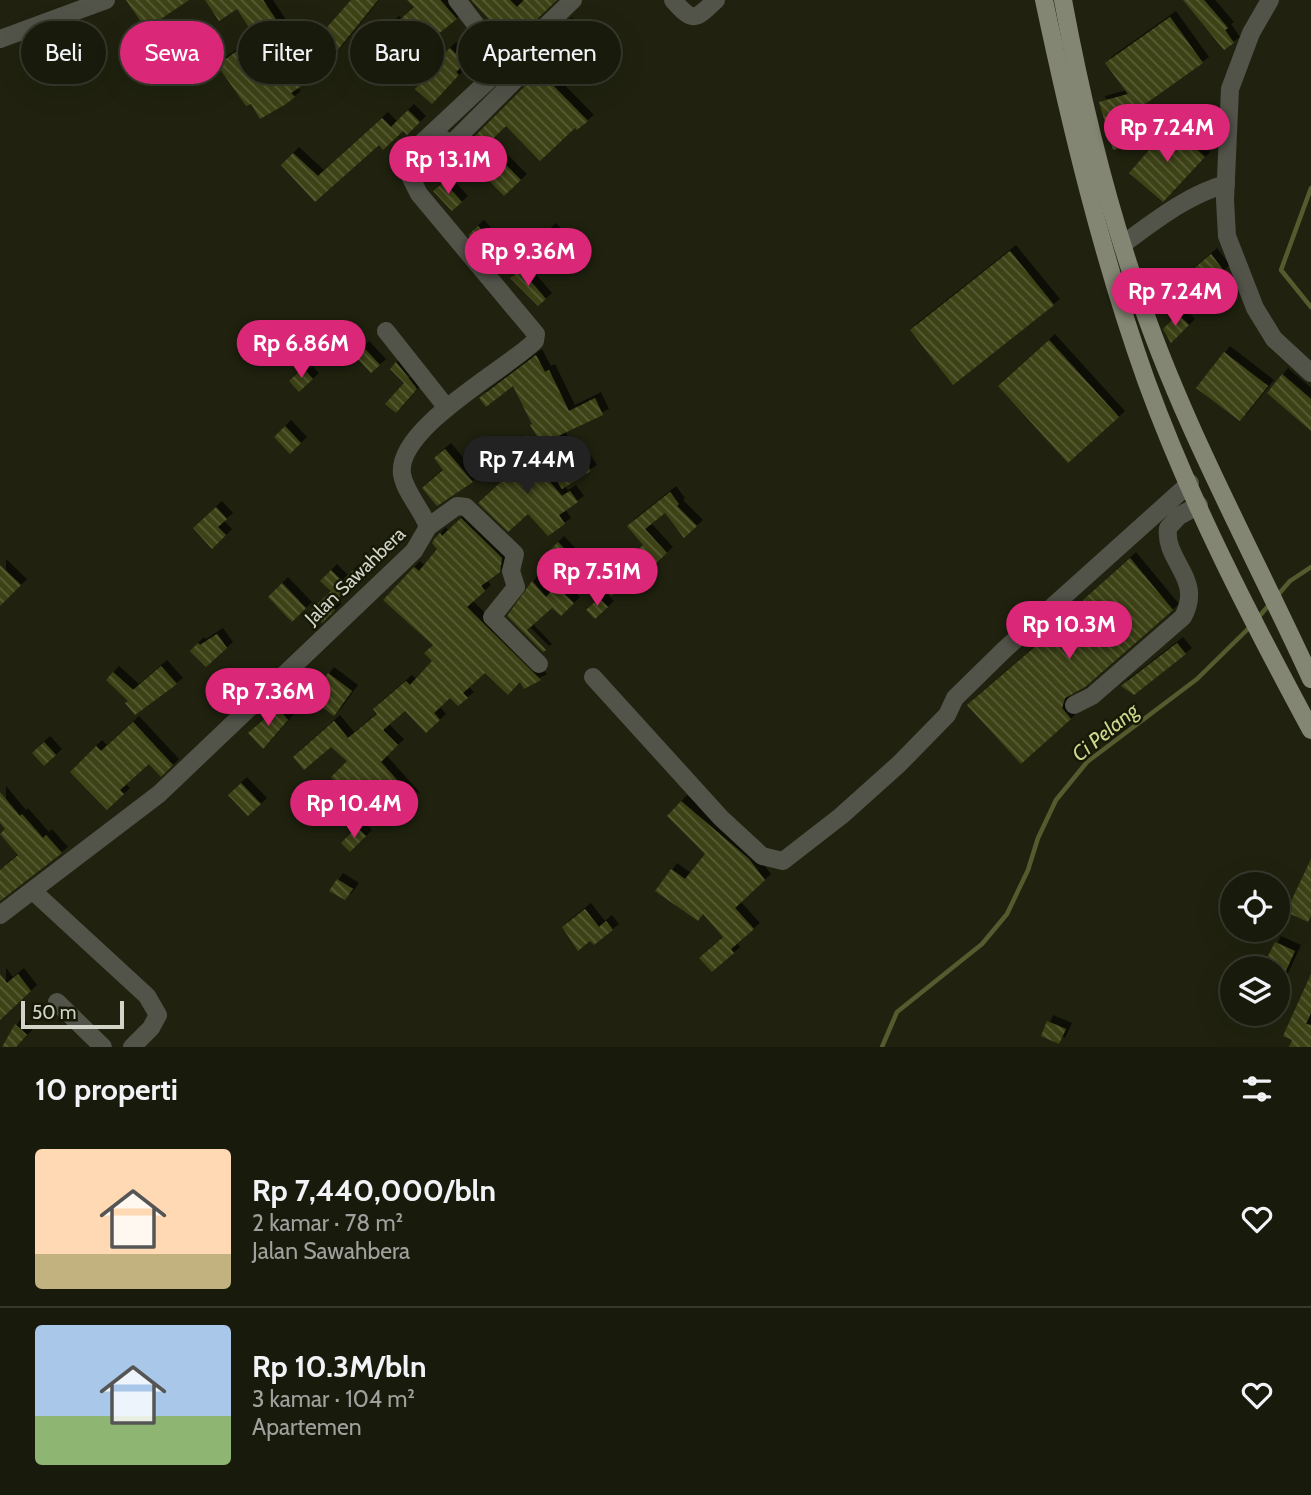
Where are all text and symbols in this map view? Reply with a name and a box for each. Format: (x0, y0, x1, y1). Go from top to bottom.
chip: Beli (21, 21, 106, 84)
chip: Sewa (120, 21, 224, 84)
chip: Filter (238, 21, 336, 84)
chip: Baru (350, 21, 444, 84)
chip: Apartemen (458, 21, 621, 84)
pin: Rp 7.24M (1095, 104, 1239, 164)
text: Rp 7.24M (1120, 113, 1214, 141)
pin: Rp 13.1M (376, 136, 520, 196)
text: Rp 13.1M (405, 145, 491, 173)
pin: Rp 9.36M (456, 229, 600, 288)
text: Rp 9.36M (481, 237, 575, 265)
pin: Rp 7.24M (1103, 268, 1247, 328)
text: Rp 7.24M (1128, 277, 1222, 305)
pin: Rp 6.86M (229, 320, 373, 380)
text: Rp 6.86M (253, 329, 349, 357)
pin: Rp 7.44M (455, 436, 599, 496)
text: Rp 7.44M (479, 445, 575, 473)
street label: Jalan Sawahbera (299, 522, 410, 630)
pin: Rp 7.51M (525, 548, 669, 608)
text: Rp 7.51M (553, 557, 641, 585)
pin: Rp 10.3M (997, 602, 1141, 661)
text: Rp 10.3M (1022, 610, 1116, 638)
pin: Rp 7.36M (196, 668, 340, 728)
text: Rp 7.36M (221, 677, 315, 705)
water label: Ci Pelang (1067, 697, 1144, 766)
pin: Rp 10.4M (282, 780, 426, 840)
text: Rp 10.4M (306, 789, 402, 817)
map controls (1220, 872, 1290, 1026)
button: locate (1220, 872, 1290, 942)
button: layers (1220, 956, 1290, 1026)
scale bar (21, 998, 124, 1030)
text: 50 m (32, 1001, 76, 1024)
icon: filters (1238, 1070, 1276, 1108)
text: 10 properti (35, 1071, 178, 1108)
text: Rp 7,440,000/bln (252, 1172, 496, 1209)
icon: home (91, 1177, 175, 1261)
icon: heart (1238, 1200, 1276, 1238)
text: 2 kamar · 78 m² (252, 1209, 403, 1237)
text: Jalan Sawahbera (252, 1237, 410, 1265)
text: Rp 10.3M/bln (252, 1348, 427, 1385)
icon: home (91, 1353, 175, 1437)
icon: heart (1238, 1376, 1276, 1414)
text: 3 kamar · 104 m² (252, 1385, 415, 1413)
text: Apartemen (252, 1413, 362, 1441)

